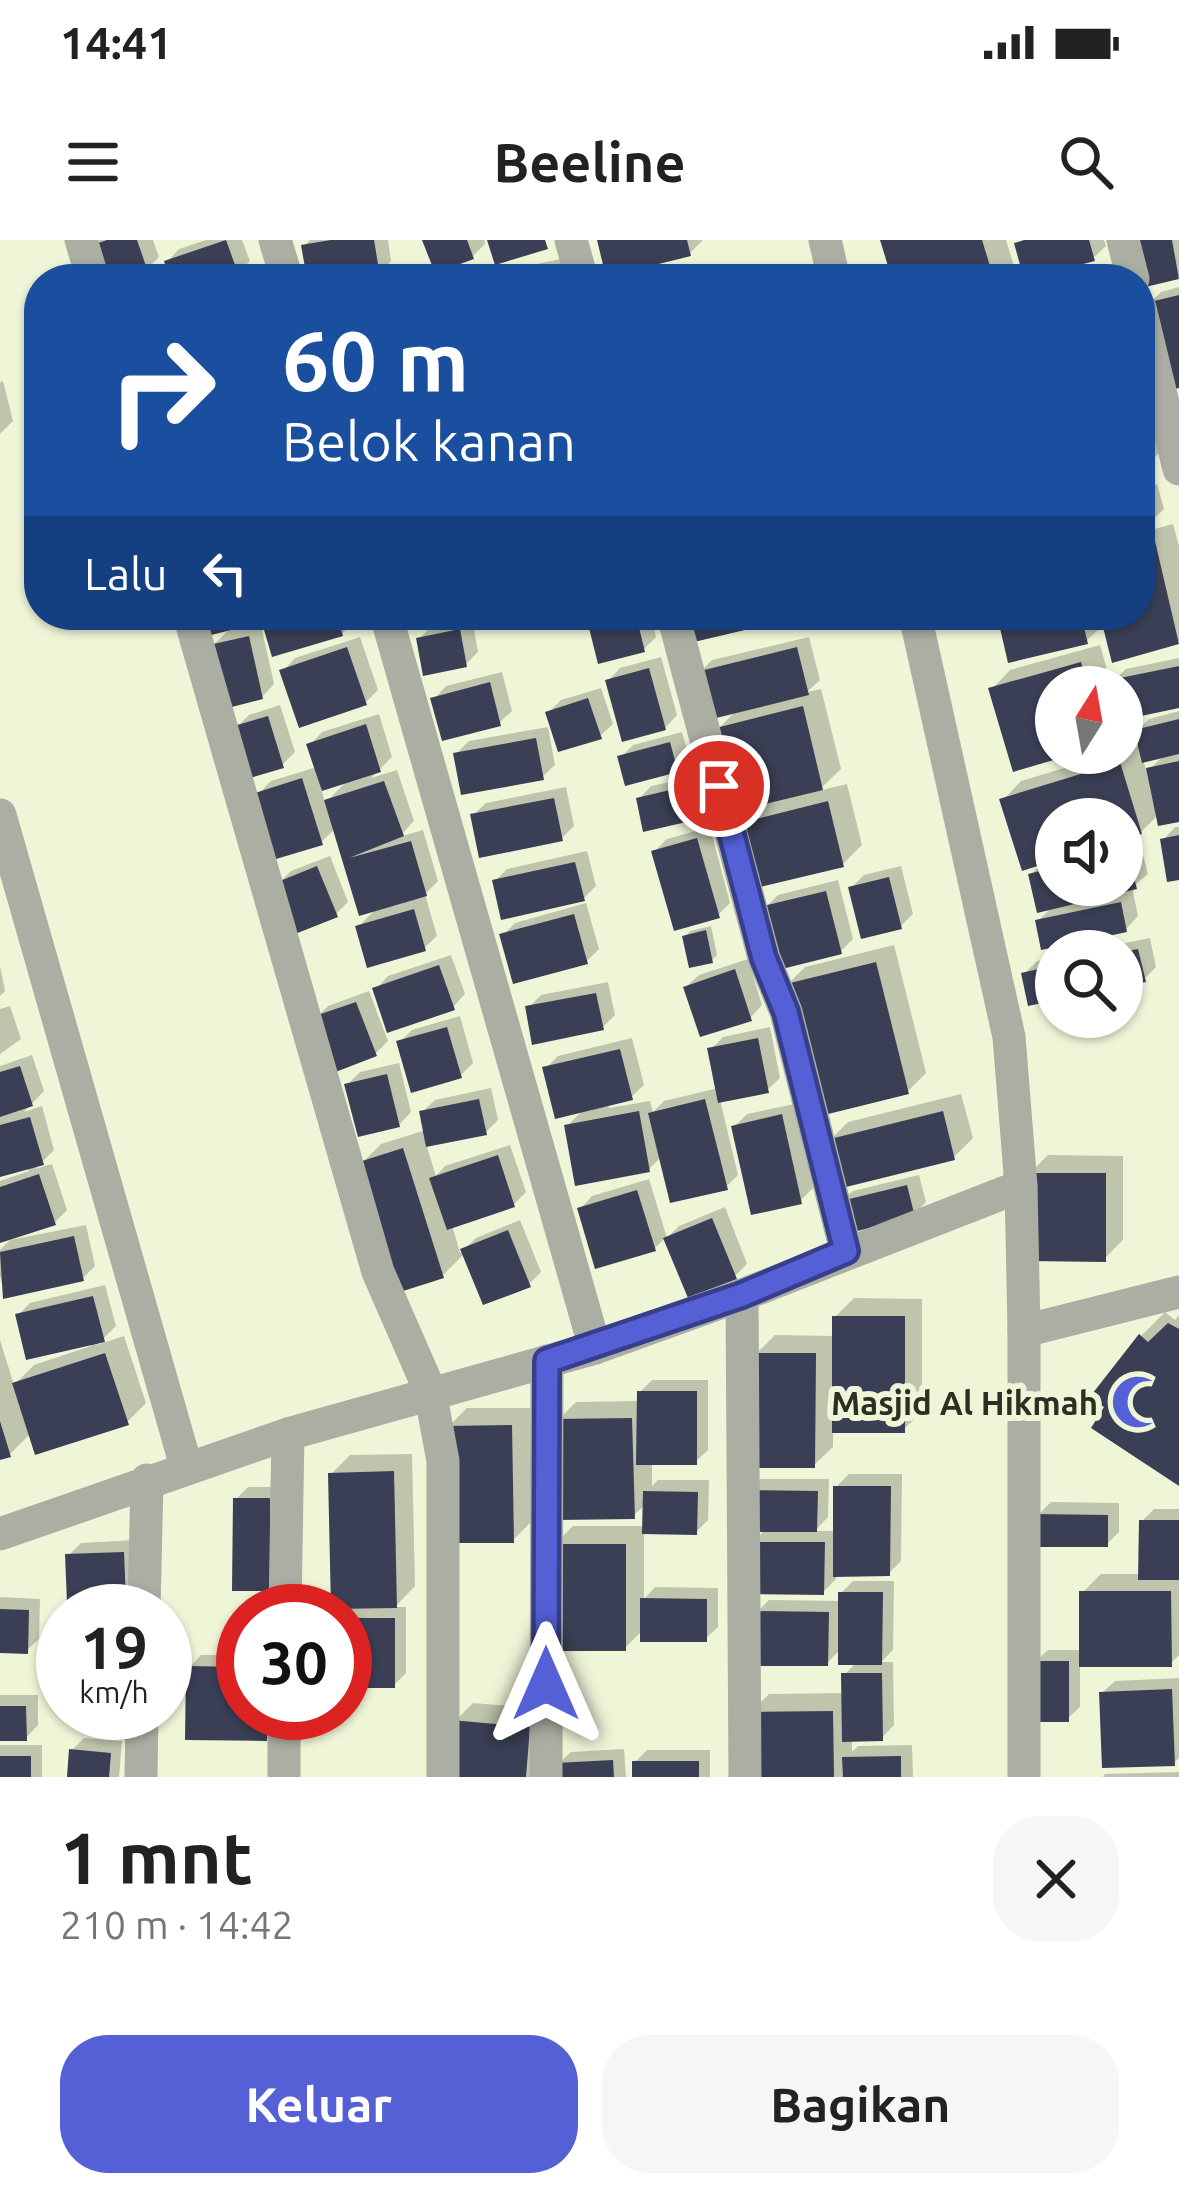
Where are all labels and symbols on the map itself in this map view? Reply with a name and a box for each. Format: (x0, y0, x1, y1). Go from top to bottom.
north arrow (1035, 666, 1143, 774)
pin (668, 735, 770, 837)
mosque icon: Masjid Al Hikmah (1109, 1373, 1167, 1431)
place label: Masjid Al Hikmah (831, 1384, 1098, 1421)
speed limit sign: 30 (216, 1584, 372, 1740)
position arrow (483, 1621, 609, 1747)

